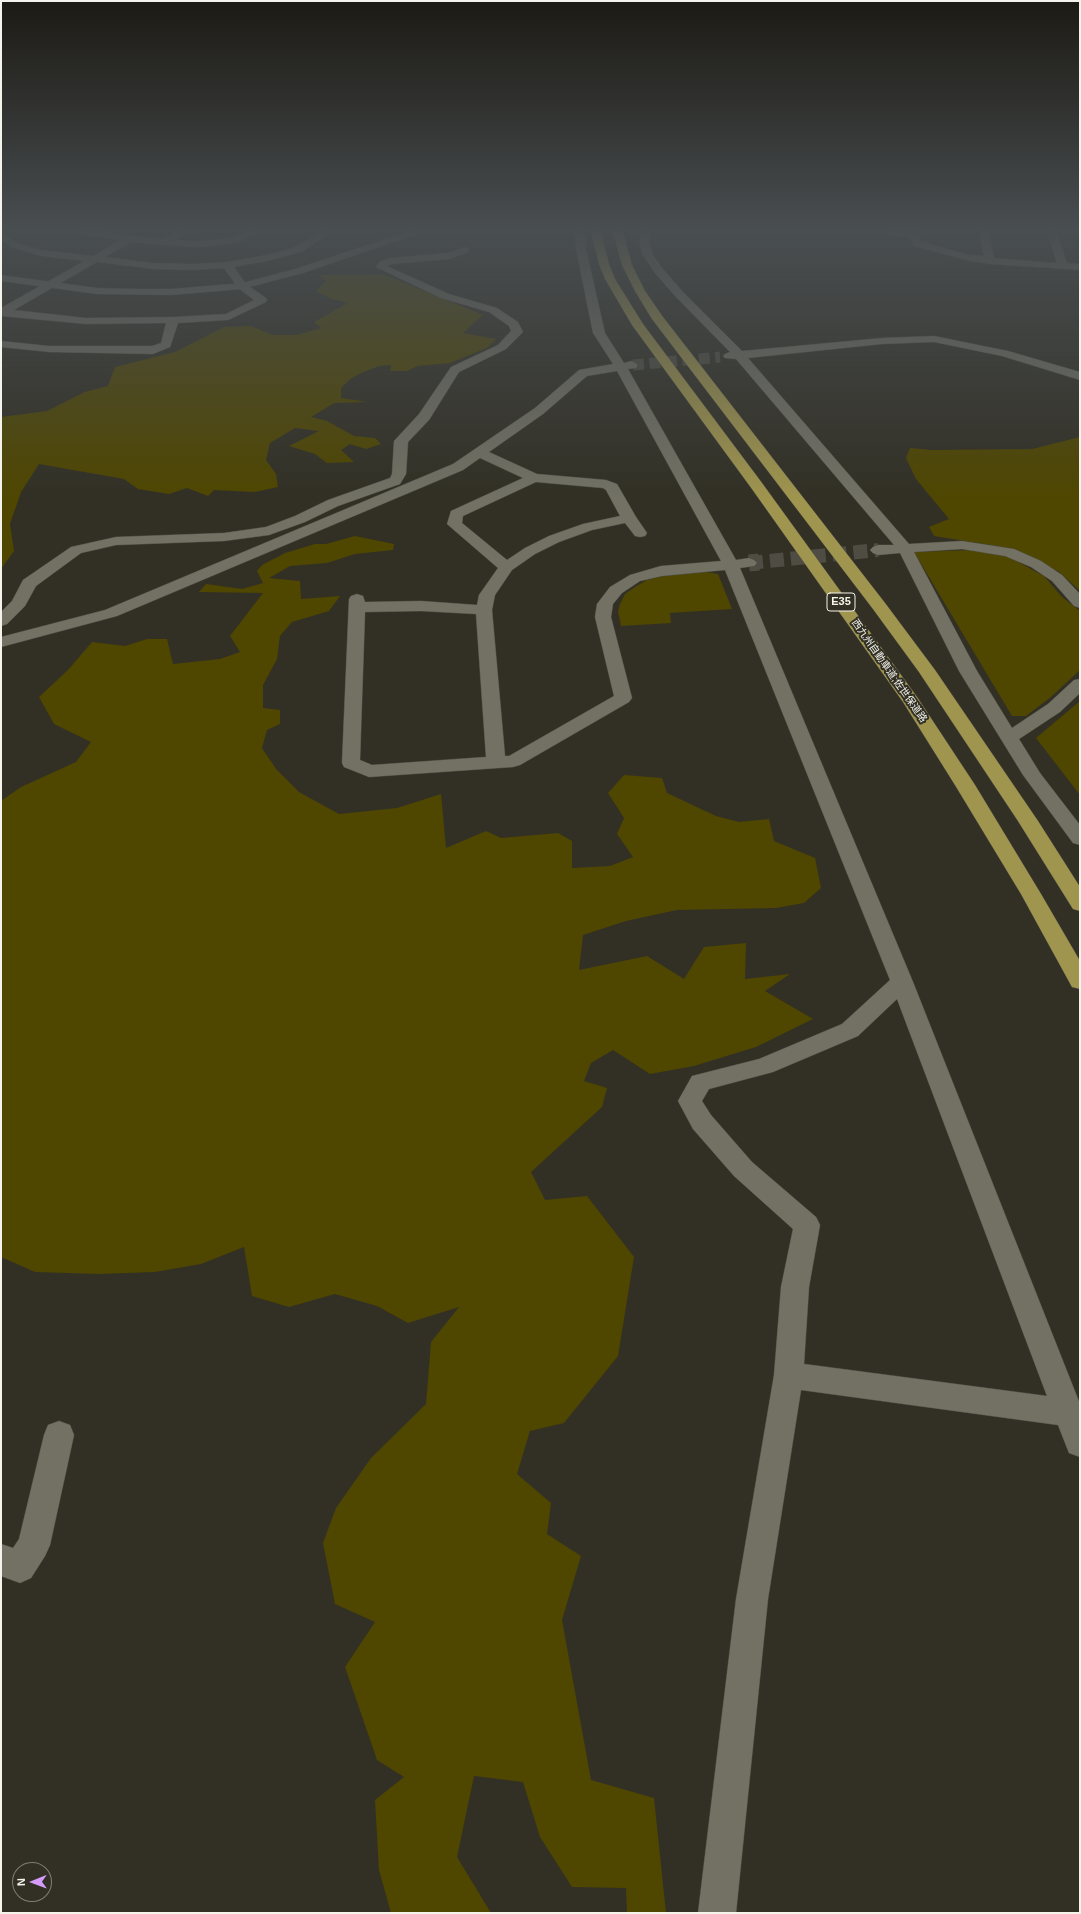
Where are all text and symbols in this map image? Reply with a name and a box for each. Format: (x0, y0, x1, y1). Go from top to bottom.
road number: E35 (827, 593, 855, 611)
street label: 西九州自動車道;佐世保道路 (849, 617, 929, 725)
north arrow (12, 1862, 52, 1902)
text: N (15, 1878, 27, 1886)

